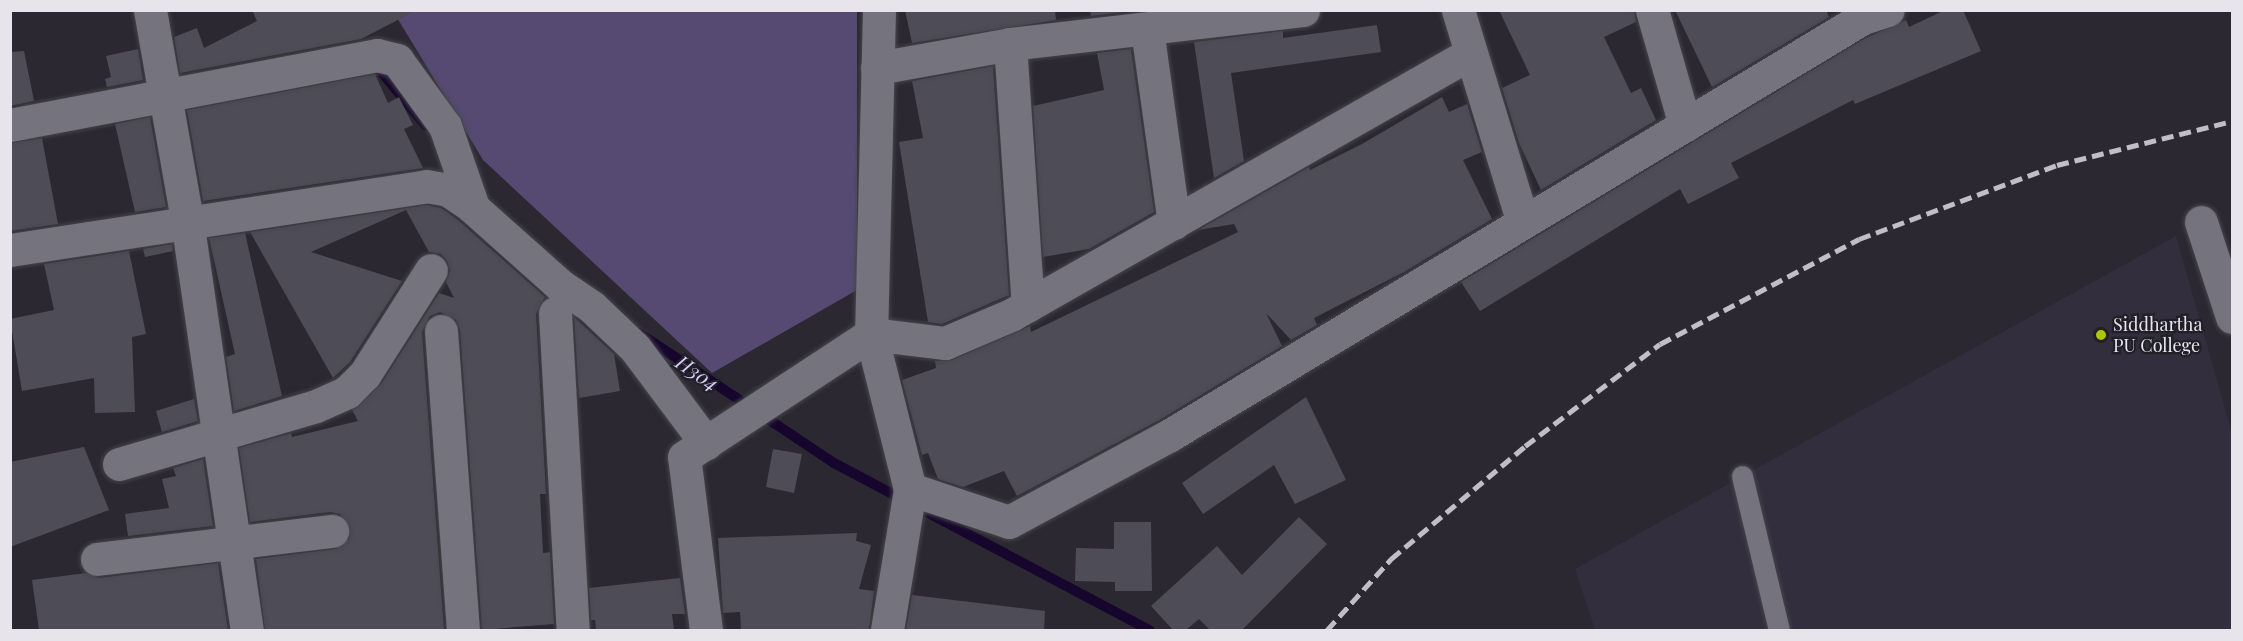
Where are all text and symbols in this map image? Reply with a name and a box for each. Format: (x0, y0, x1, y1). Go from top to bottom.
place label: Siddhartha PU College (2113, 314, 2202, 356)
marker: Siddhartha PU College (2094, 328, 2108, 342)
water label: H304 (672, 349, 724, 395)

